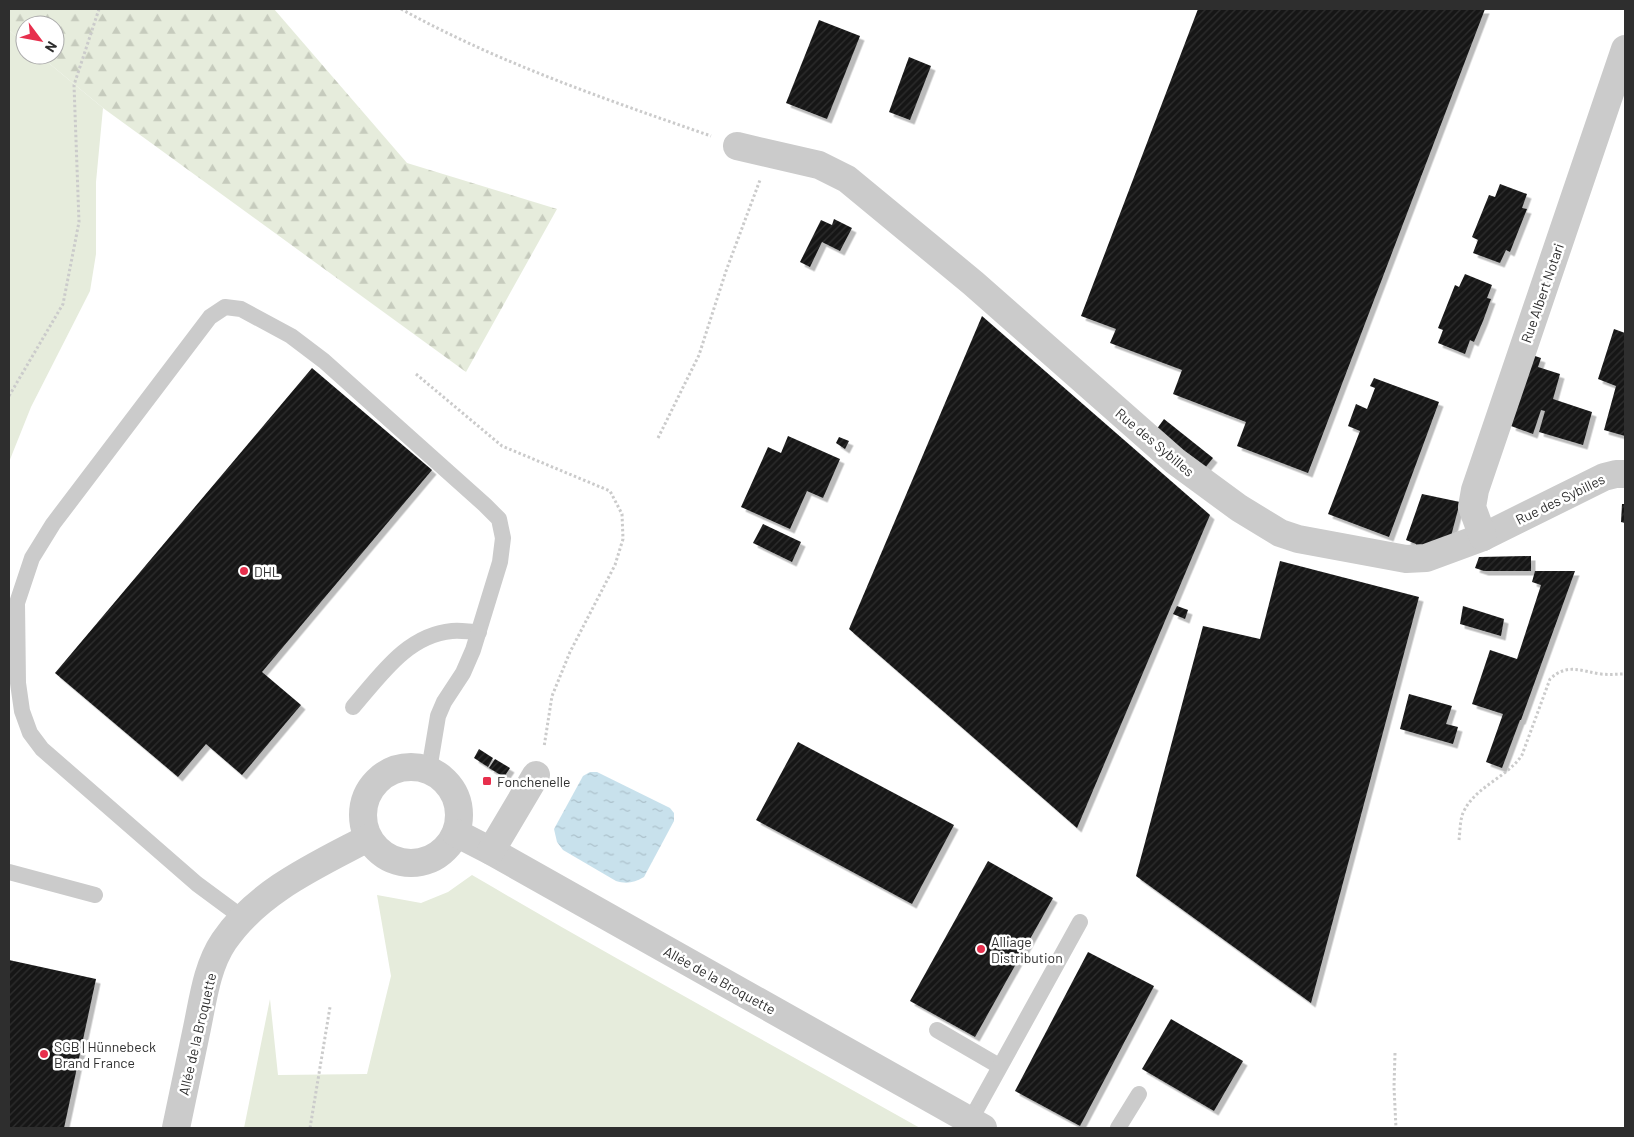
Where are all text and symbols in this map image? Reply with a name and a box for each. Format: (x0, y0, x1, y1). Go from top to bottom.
north arrow (15, 15, 65, 65)
text: N (42, 39, 61, 56)
street label: Rue Albert Notari (1517, 241, 1567, 345)
street label: Rue des Sybilles (1112, 404, 1198, 480)
street label: Rue des Sybilles (1513, 470, 1608, 528)
place label: DHL (254, 563, 280, 580)
marker: DHL (238, 565, 250, 577)
place label: Fonchenelle (497, 773, 570, 790)
marker: Fonchenelle (481, 775, 493, 787)
place label: Alliage Distribution (991, 933, 1063, 966)
street label: Allée de la Broquette (661, 942, 779, 1018)
marker: Alliage Distribution (975, 943, 987, 955)
street label: Allée de la Broquette (175, 971, 219, 1097)
place label: SGB | Hünnebeck Brand France (54, 1038, 156, 1071)
marker: SGB | Hünnebeck Brand France (38, 1048, 50, 1060)

